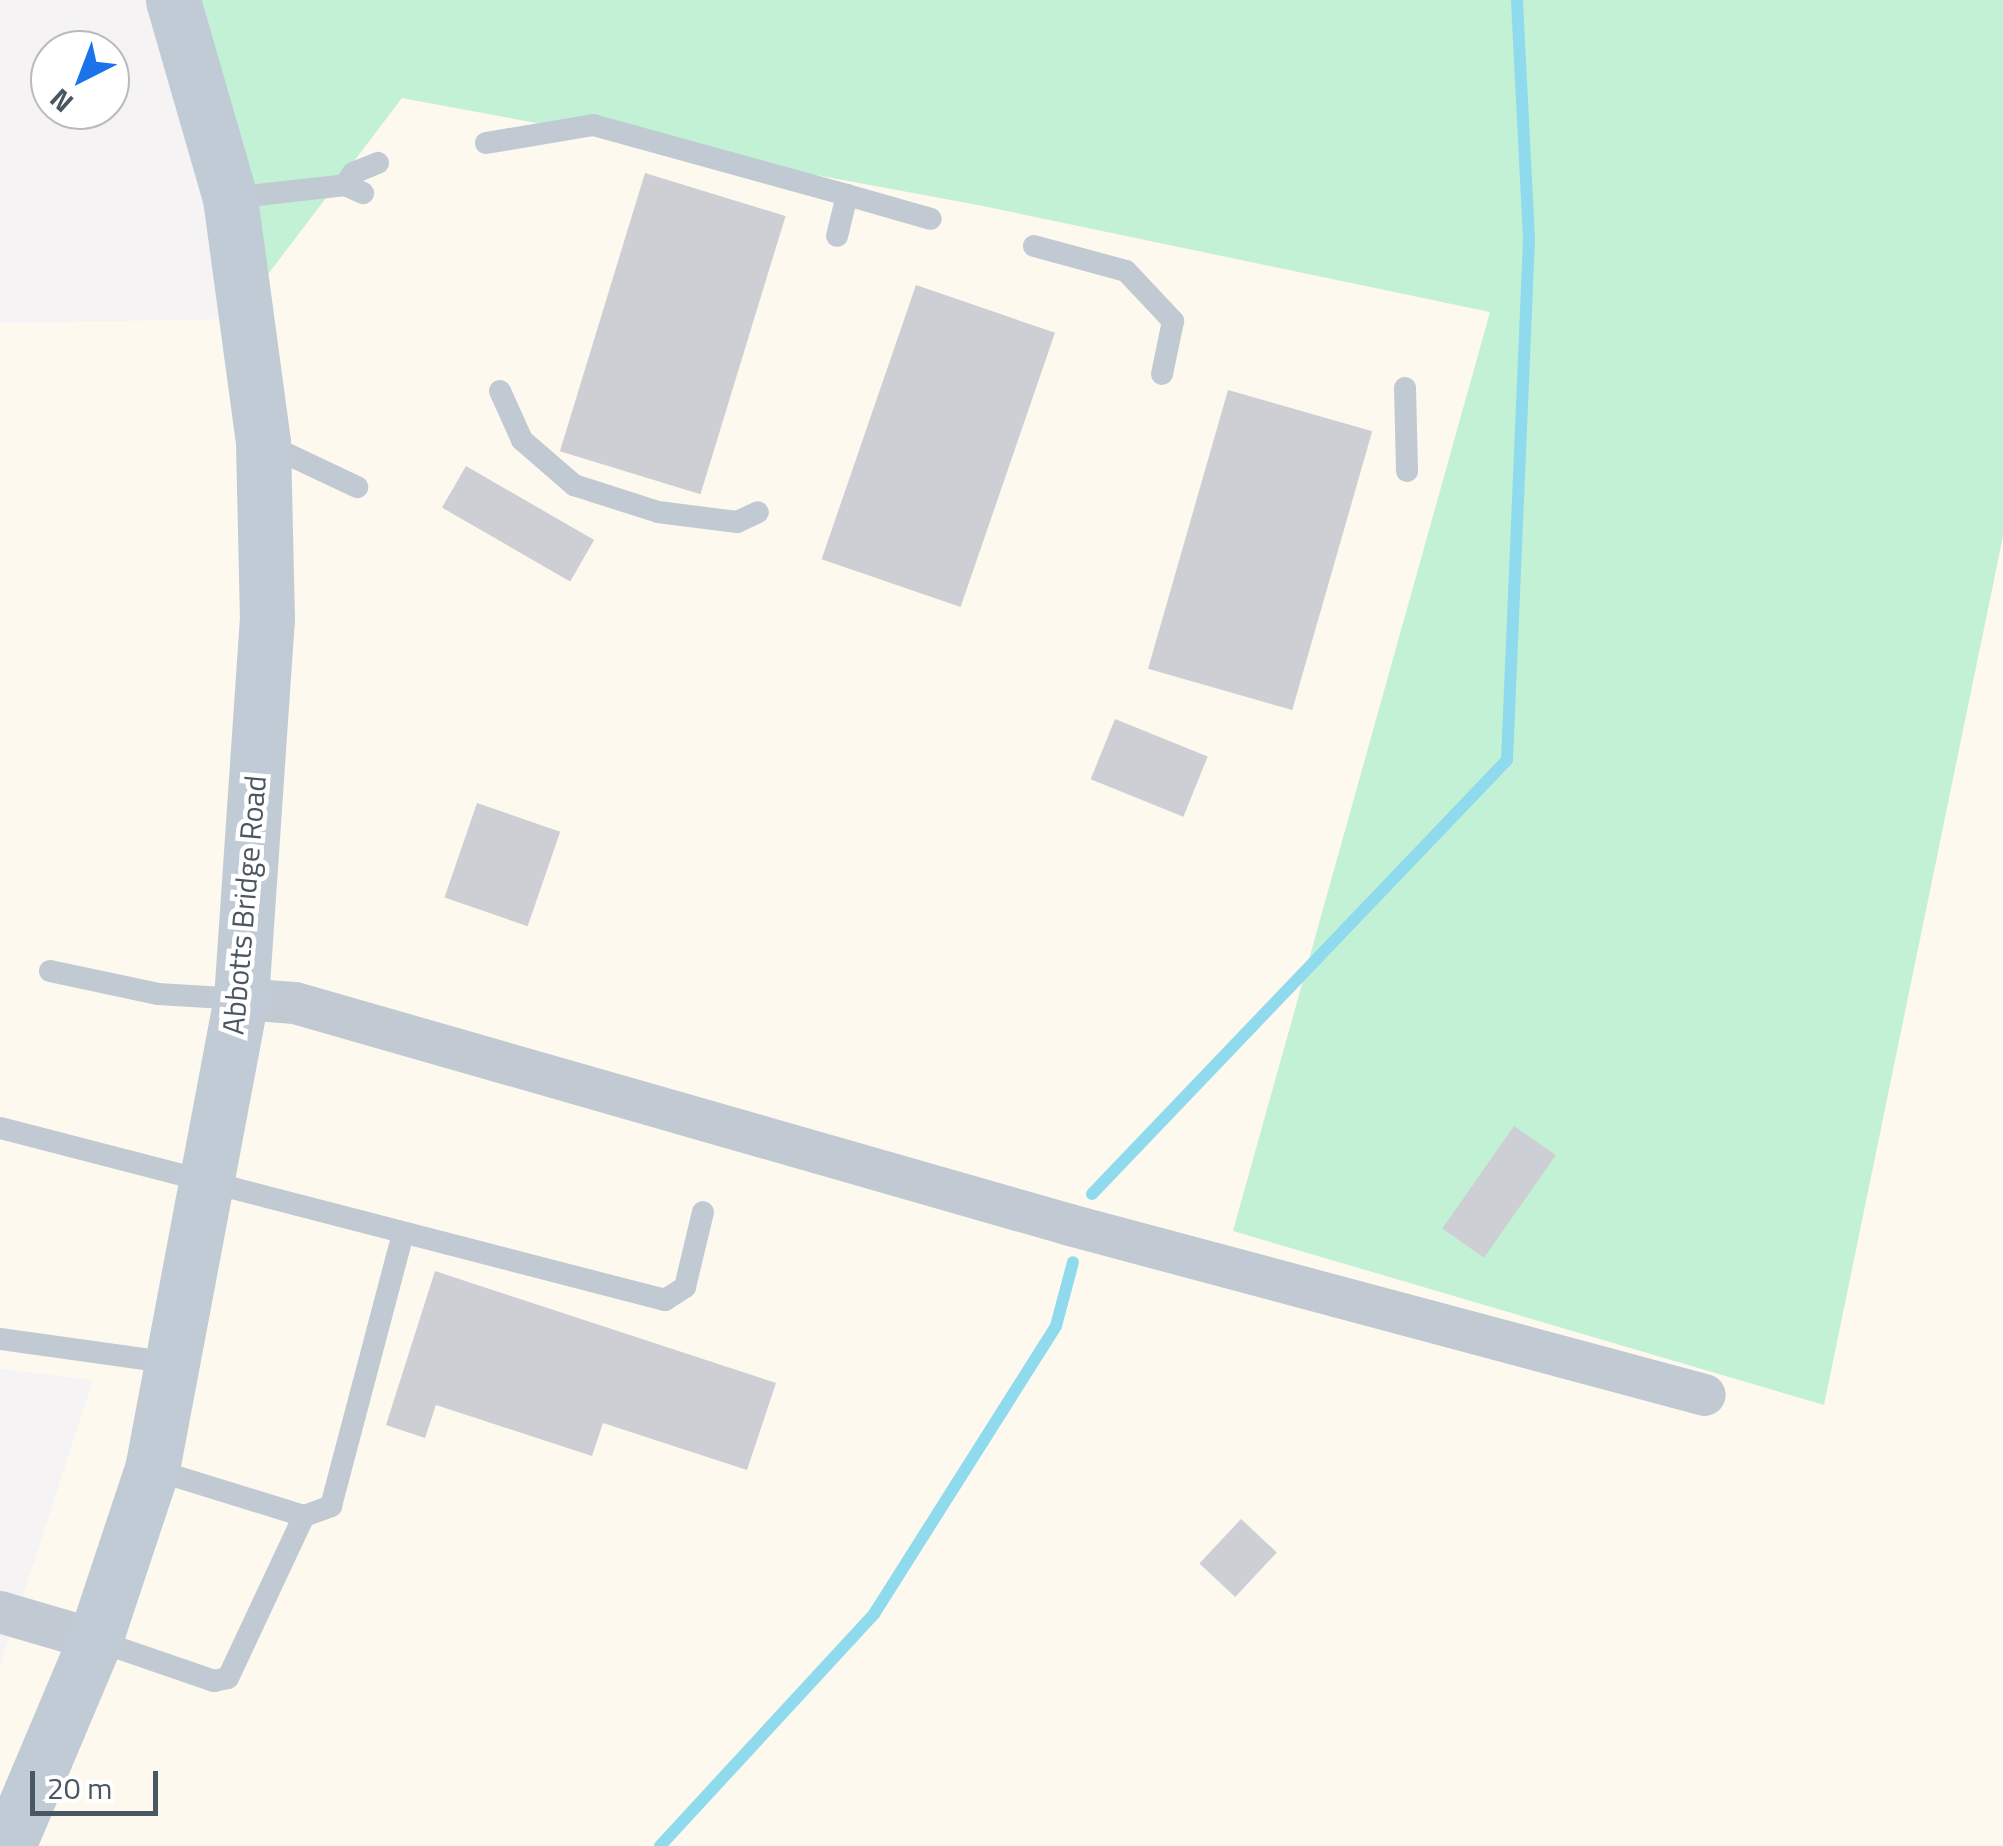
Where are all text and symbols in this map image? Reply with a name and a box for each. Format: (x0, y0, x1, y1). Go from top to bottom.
north arrow (30, 30, 130, 130)
text: N (39, 79, 83, 124)
street label: Abbotts Bridge Road (215, 774, 273, 1036)
scale bar (35, 1751, 162, 1813)
text: 20 m (47, 1765, 112, 1811)

